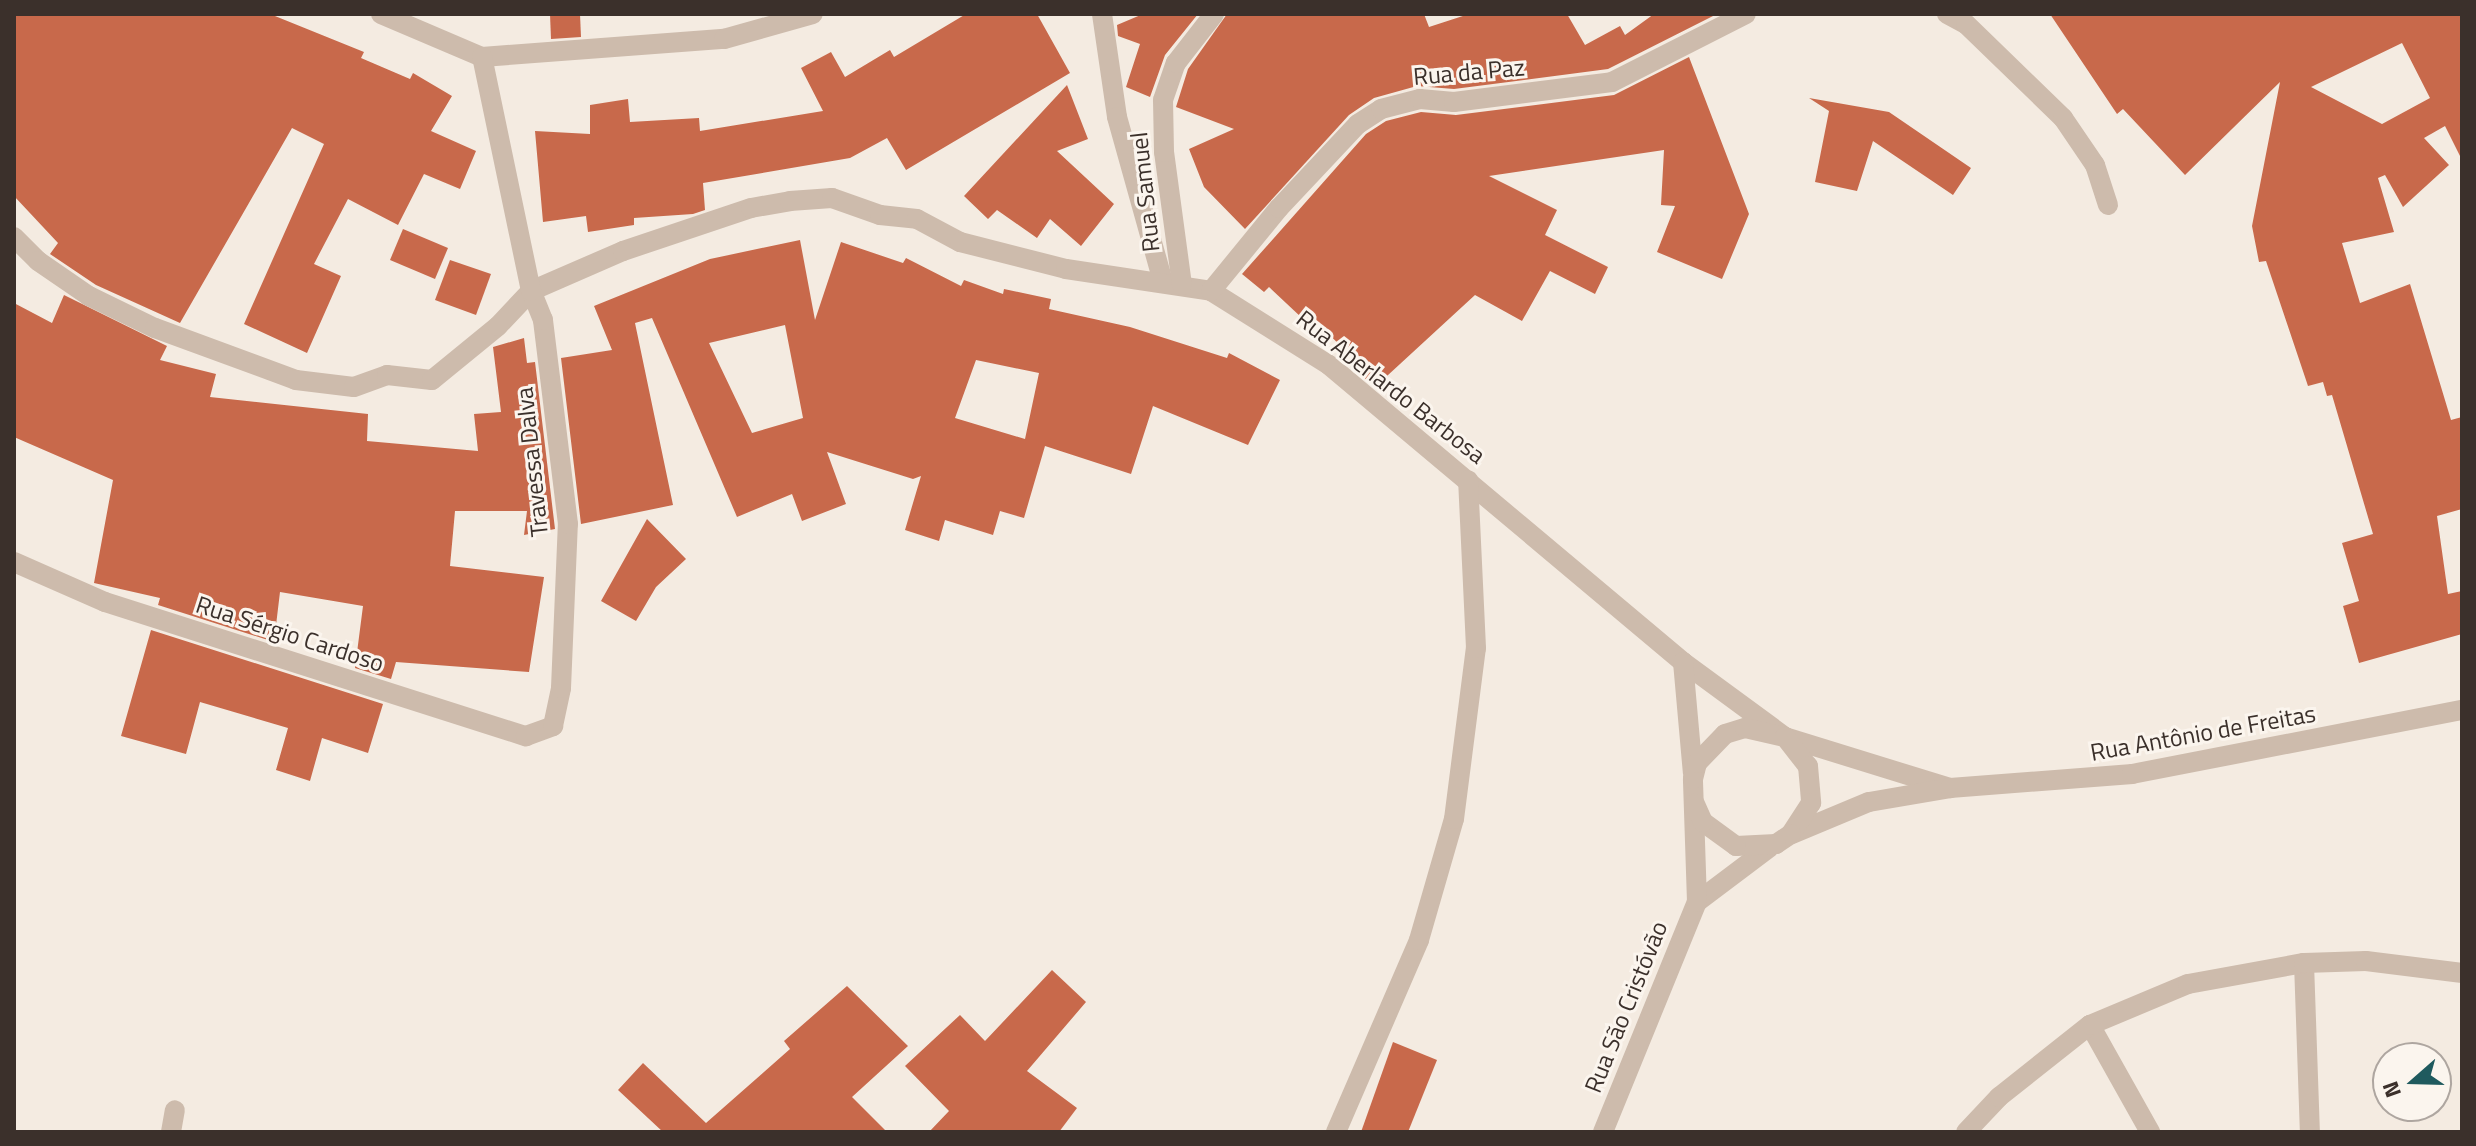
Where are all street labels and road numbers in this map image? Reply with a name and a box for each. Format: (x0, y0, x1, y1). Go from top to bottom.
street label: Rua da Paz (1412, 53, 1526, 91)
street label: Rua Samuel (1124, 131, 1166, 253)
street label: Rua Aberlardo Barbosa (1291, 304, 1491, 470)
street label: Travessa Dalva (510, 386, 554, 538)
street label: Rua Sérgio Cardoso (192, 590, 388, 678)
street label: Rua Antônio de Freitas (2088, 699, 2318, 767)
street label: Rua São Cristóvão (1578, 917, 1674, 1097)

